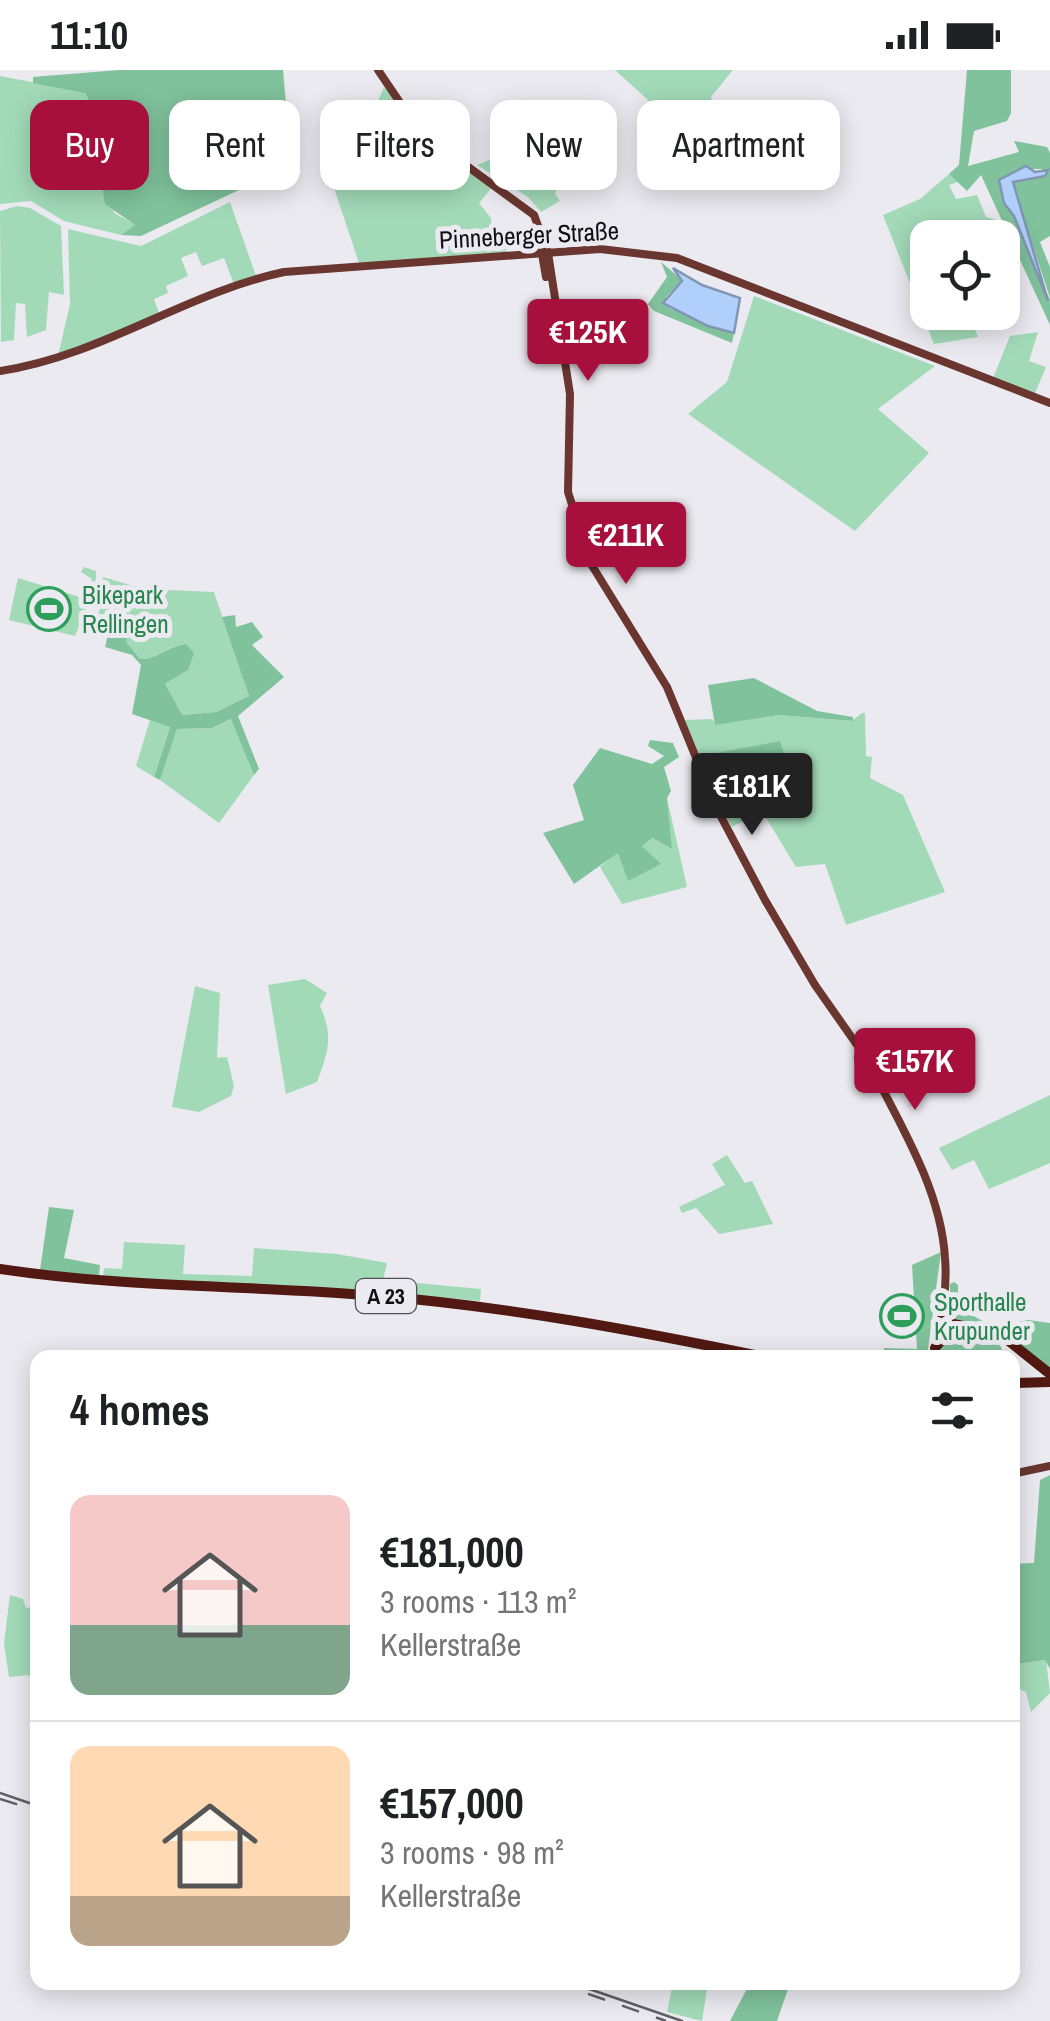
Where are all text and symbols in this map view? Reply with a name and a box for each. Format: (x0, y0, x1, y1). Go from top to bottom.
text: 11:10 (50, 10, 128, 61)
chip: Buy (30, 100, 149, 190)
chip: Rent (169, 100, 300, 190)
chip: Filters (320, 100, 470, 190)
chip: New (490, 100, 617, 190)
chip: Apartment (637, 100, 840, 190)
street label: Pinneberger Straße (438, 213, 620, 257)
map controls (910, 220, 1020, 330)
button: locate (910, 220, 1020, 330)
pin: €125K (518, 299, 658, 384)
text: €125K (549, 310, 627, 353)
pin: €211K (556, 502, 696, 587)
text: €211K (588, 513, 664, 556)
place label: Bikepark Rellingen (82, 578, 169, 641)
sports icon: Bikepark Rellingen (26, 586, 72, 632)
pin: €181K (682, 753, 822, 838)
text: €181K (713, 764, 791, 807)
pin: €157K (845, 1028, 985, 1113)
text: €157K (876, 1039, 954, 1082)
road number: A 23 (356, 1279, 416, 1313)
place label: Sporthalle Krupunder (934, 1285, 1030, 1348)
sports icon: Sporthalle Krupunder (879, 1293, 925, 1339)
text: 4 homes (70, 1382, 210, 1438)
icon: filters (925, 1383, 980, 1438)
text: €181,000 (380, 1524, 524, 1580)
icon: home (150, 1535, 270, 1655)
text: 3 rooms · 113 m² (380, 1580, 576, 1623)
text: Kellerstraße (380, 1623, 521, 1666)
text: €157,000 (380, 1775, 524, 1831)
icon: home (150, 1786, 270, 1906)
text: 3 rooms · 98 m² (380, 1831, 564, 1874)
text: Kellerstraße (380, 1874, 521, 1917)

